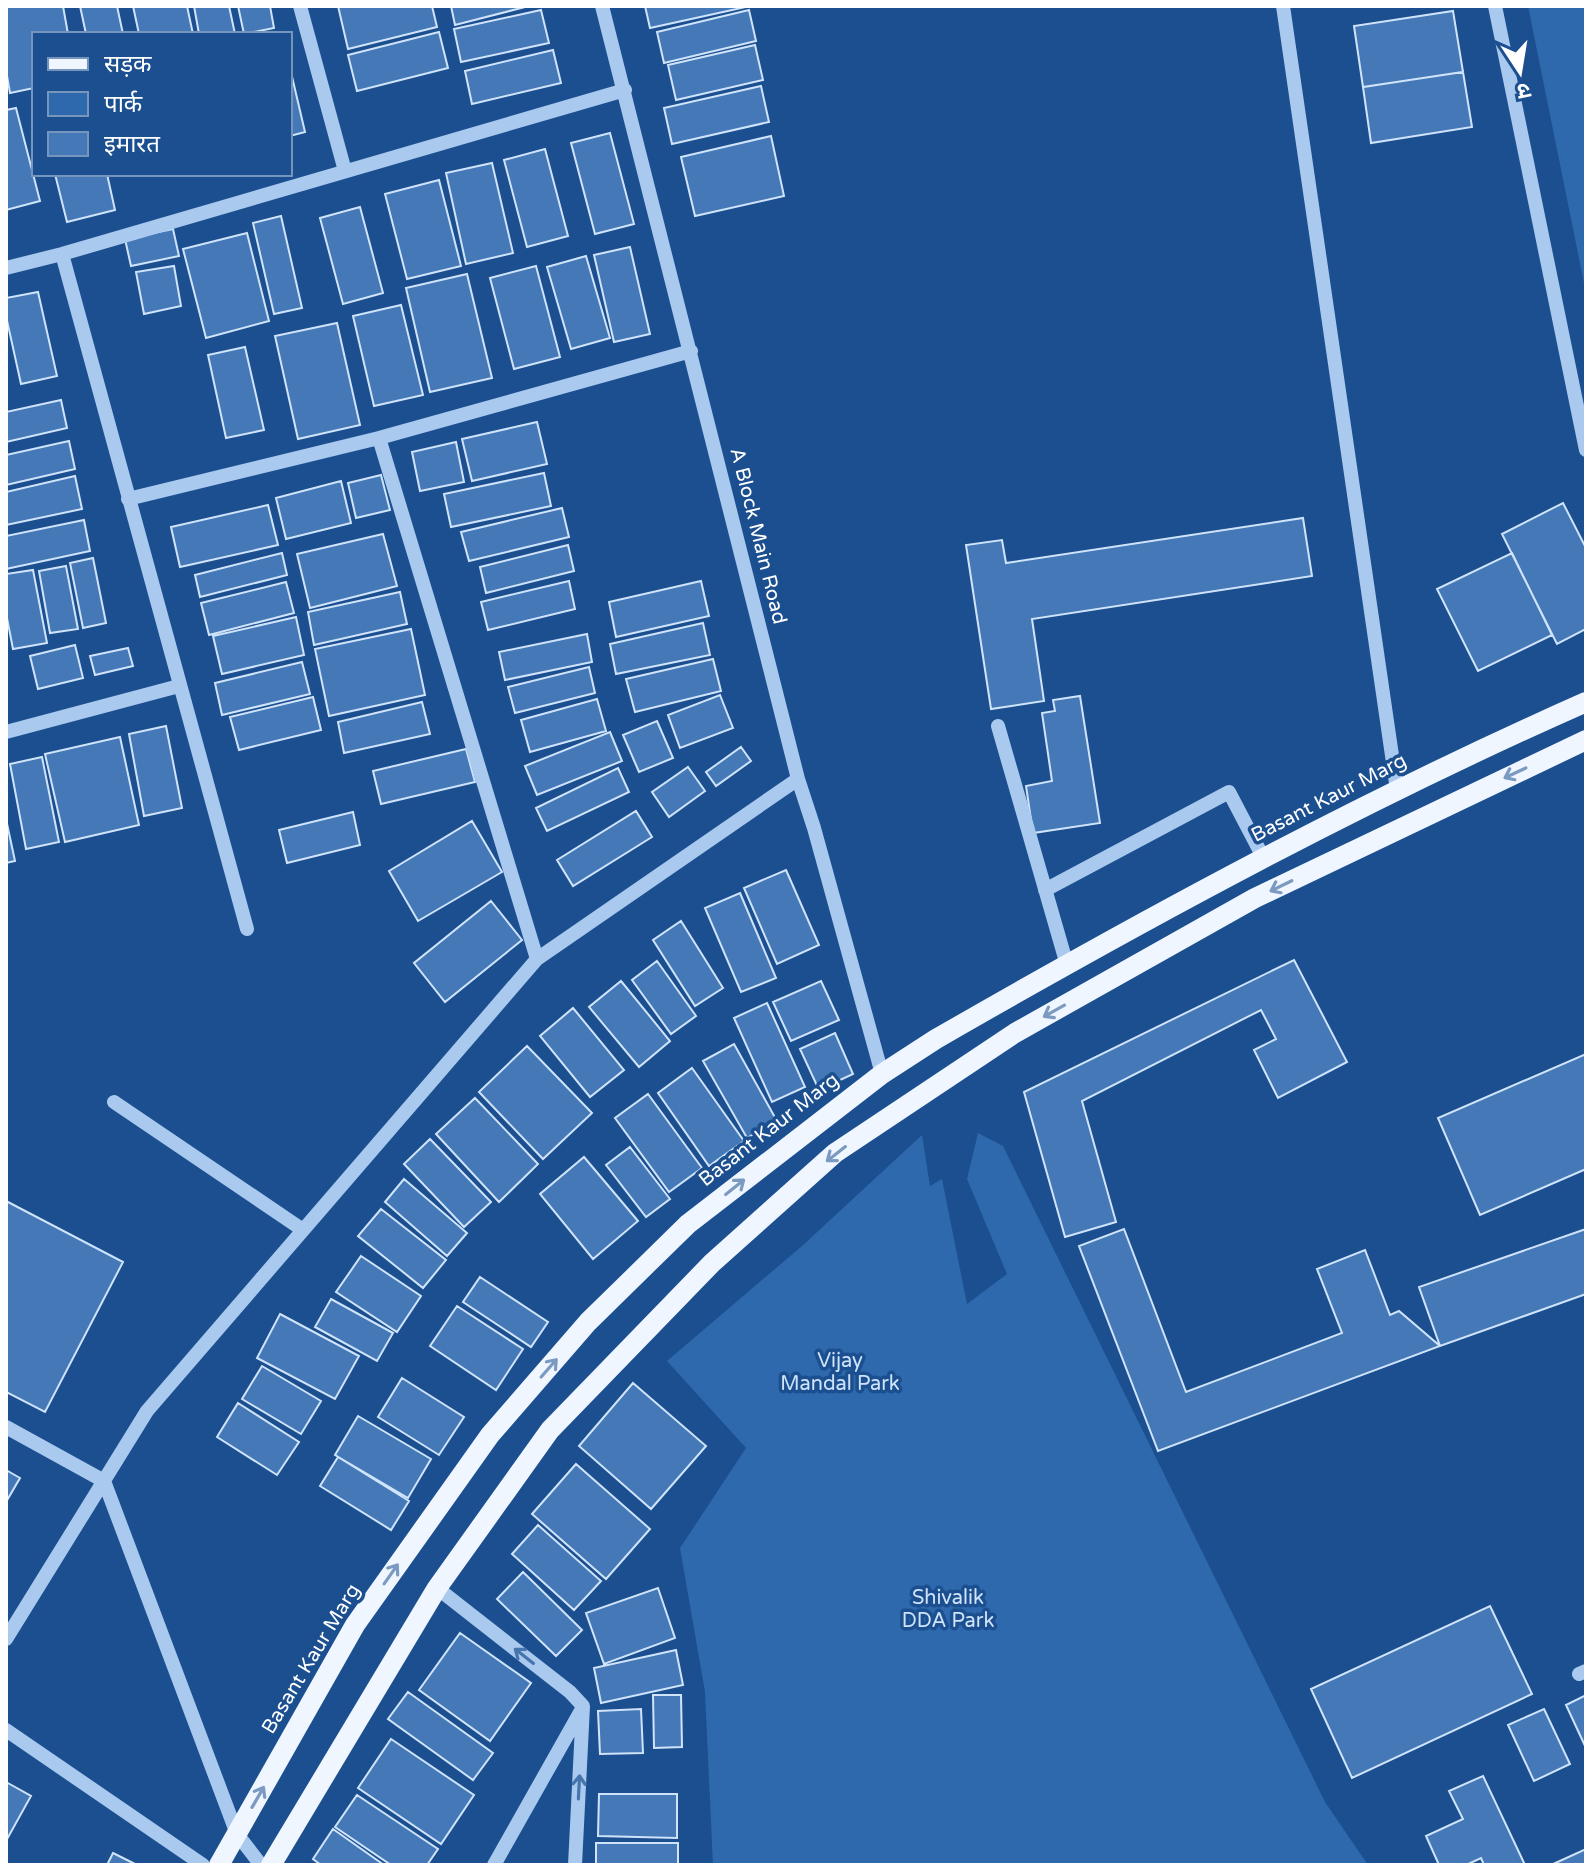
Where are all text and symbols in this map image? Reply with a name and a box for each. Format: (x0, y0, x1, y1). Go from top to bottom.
legend (32, 32, 292, 176)
north arrow (1480, 32, 1560, 112)
text: सड़क (104, 50, 152, 79)
text: उ (1514, 77, 1533, 105)
text: पार्क (104, 90, 143, 119)
text: इमारत (104, 130, 161, 159)
street label: A Block Main Road (724, 445, 792, 627)
street label: Basant Kaur Marg (1247, 749, 1411, 847)
one-way arrow (1504, 766, 1528, 781)
one-way arrow (1270, 878, 1294, 894)
one-way arrow (1042, 1004, 1066, 1020)
street label: Basant Kaur Marg (694, 1068, 844, 1192)
one-way arrow (826, 1145, 847, 1162)
one-way arrow (724, 1178, 744, 1196)
park label: Vijay Mandal Park (780, 1349, 900, 1396)
one-way arrow (539, 1358, 557, 1378)
one-way arrow (383, 1564, 399, 1586)
street label: Basant Kaur Marg (257, 1580, 365, 1738)
park label: Shivalik DDA Park (902, 1586, 994, 1633)
one-way arrow (514, 1647, 535, 1665)
one-way arrow (572, 1774, 587, 1801)
one-way arrow (250, 1786, 266, 1809)

